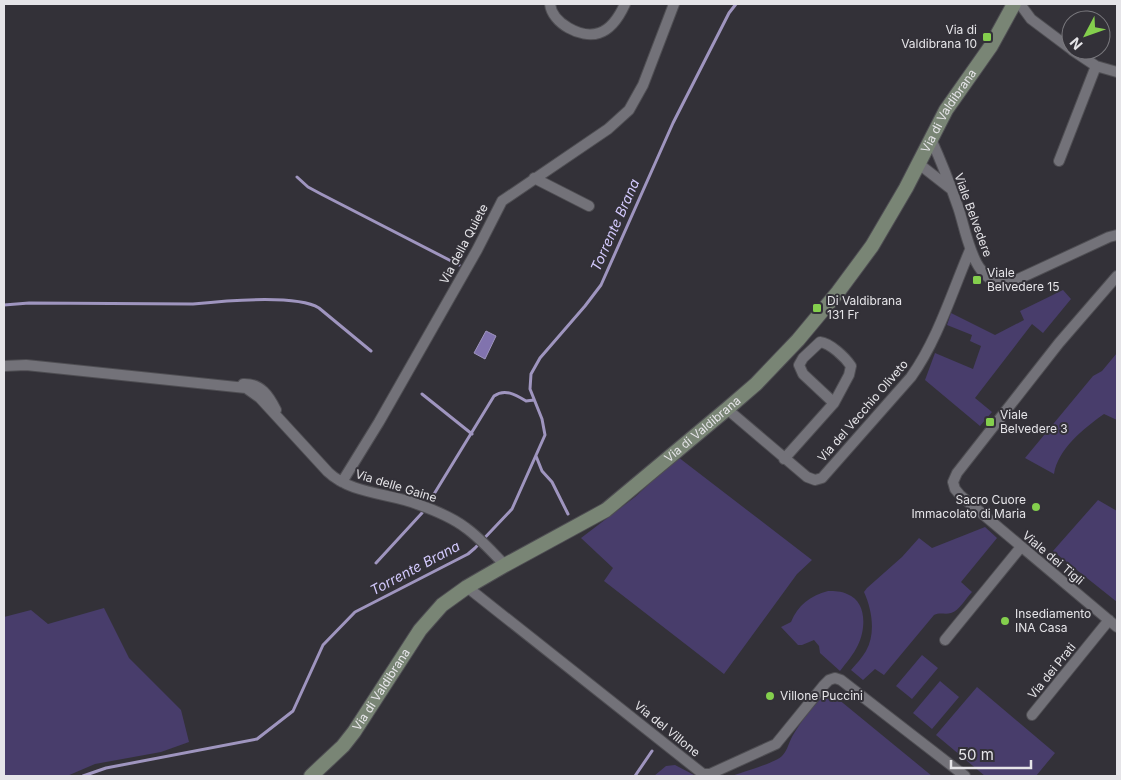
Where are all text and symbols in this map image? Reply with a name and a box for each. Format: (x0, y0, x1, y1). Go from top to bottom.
north arrow (1061, 10, 1111, 60)
place label: Via di Valdibrana 10 (901, 22, 977, 51)
marker: Via di Valdibrana 10 (981, 31, 993, 43)
text: N (1066, 34, 1086, 53)
street label: Via di Valdibrana (917, 66, 979, 155)
street label: Viale Belvedere (951, 171, 996, 259)
water label: Torrente Brana (587, 176, 643, 274)
street label: Via della Quiete (436, 201, 491, 286)
place label: Viale Belvedere 15 (987, 265, 1060, 294)
marker: Viale Belvedere 15 (971, 274, 983, 286)
place label: Di Valdibrana 131 Fr (827, 293, 902, 322)
marker: Di Valdibrana 131 Fr (811, 302, 823, 314)
street label: Via del Vecchio Oliveto (814, 357, 911, 465)
street label: Via di Valdibrana (661, 393, 743, 465)
place label: Viale Belvedere 3 (1000, 407, 1068, 436)
marker: Viale Belvedere 3 (984, 416, 996, 428)
street label: Via delle Gaine (354, 466, 439, 505)
place label: Sacro Cuore Immacolato di Maria (911, 492, 1026, 521)
marker: Sacro Cuore Immacolato di Maria (1030, 501, 1042, 513)
street label: Viale dei Tigli (1020, 528, 1087, 588)
water label: Torrente Brana (367, 537, 463, 598)
place label: Insediamento INA Casa (1015, 606, 1091, 635)
marker: Insediamento INA Casa (999, 615, 1011, 627)
street label: Via dei Prati (1024, 640, 1079, 702)
street label: Via di Valdibrana (349, 646, 413, 733)
place label: Villone Puccini (780, 688, 863, 703)
marker: Villone Puccini (764, 690, 776, 702)
street label: Via del Villone (631, 698, 703, 760)
scale bar (951, 738, 1031, 770)
text: 50 m (958, 745, 994, 764)

